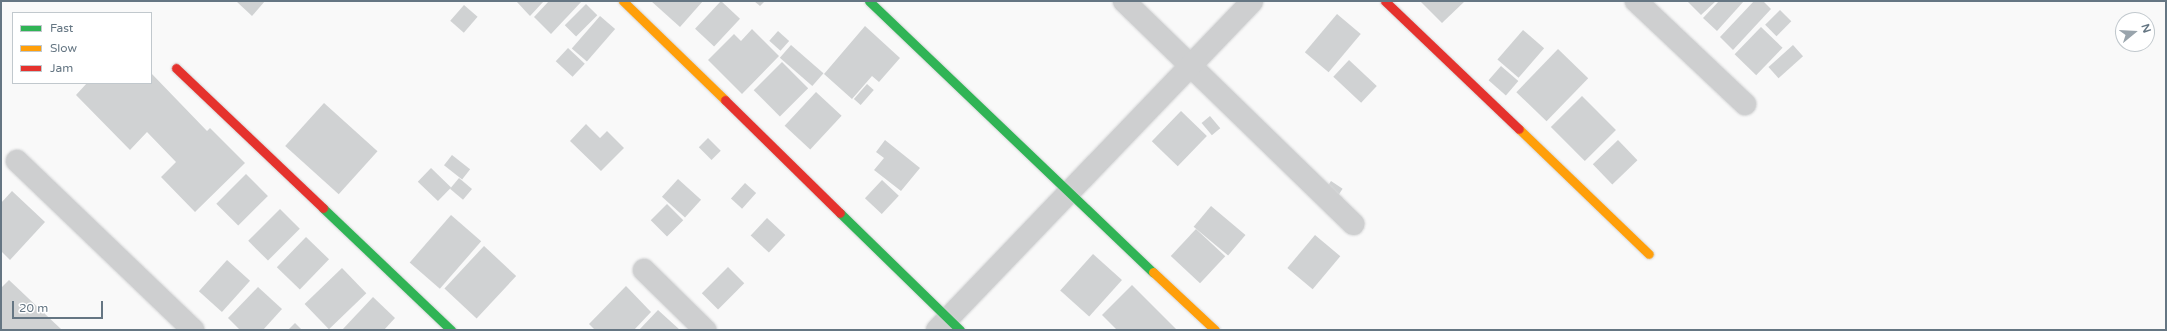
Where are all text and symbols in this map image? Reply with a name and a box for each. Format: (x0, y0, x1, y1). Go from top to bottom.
legend (12, 12, 152, 84)
north arrow (2115, 12, 2155, 52)
text: Fast (50, 21, 73, 35)
text: N (2138, 22, 2153, 35)
text: Slow (50, 41, 77, 55)
text: Jam (50, 61, 73, 75)
scale bar (14, 293, 105, 319)
text: 20 m (19, 301, 48, 315)

